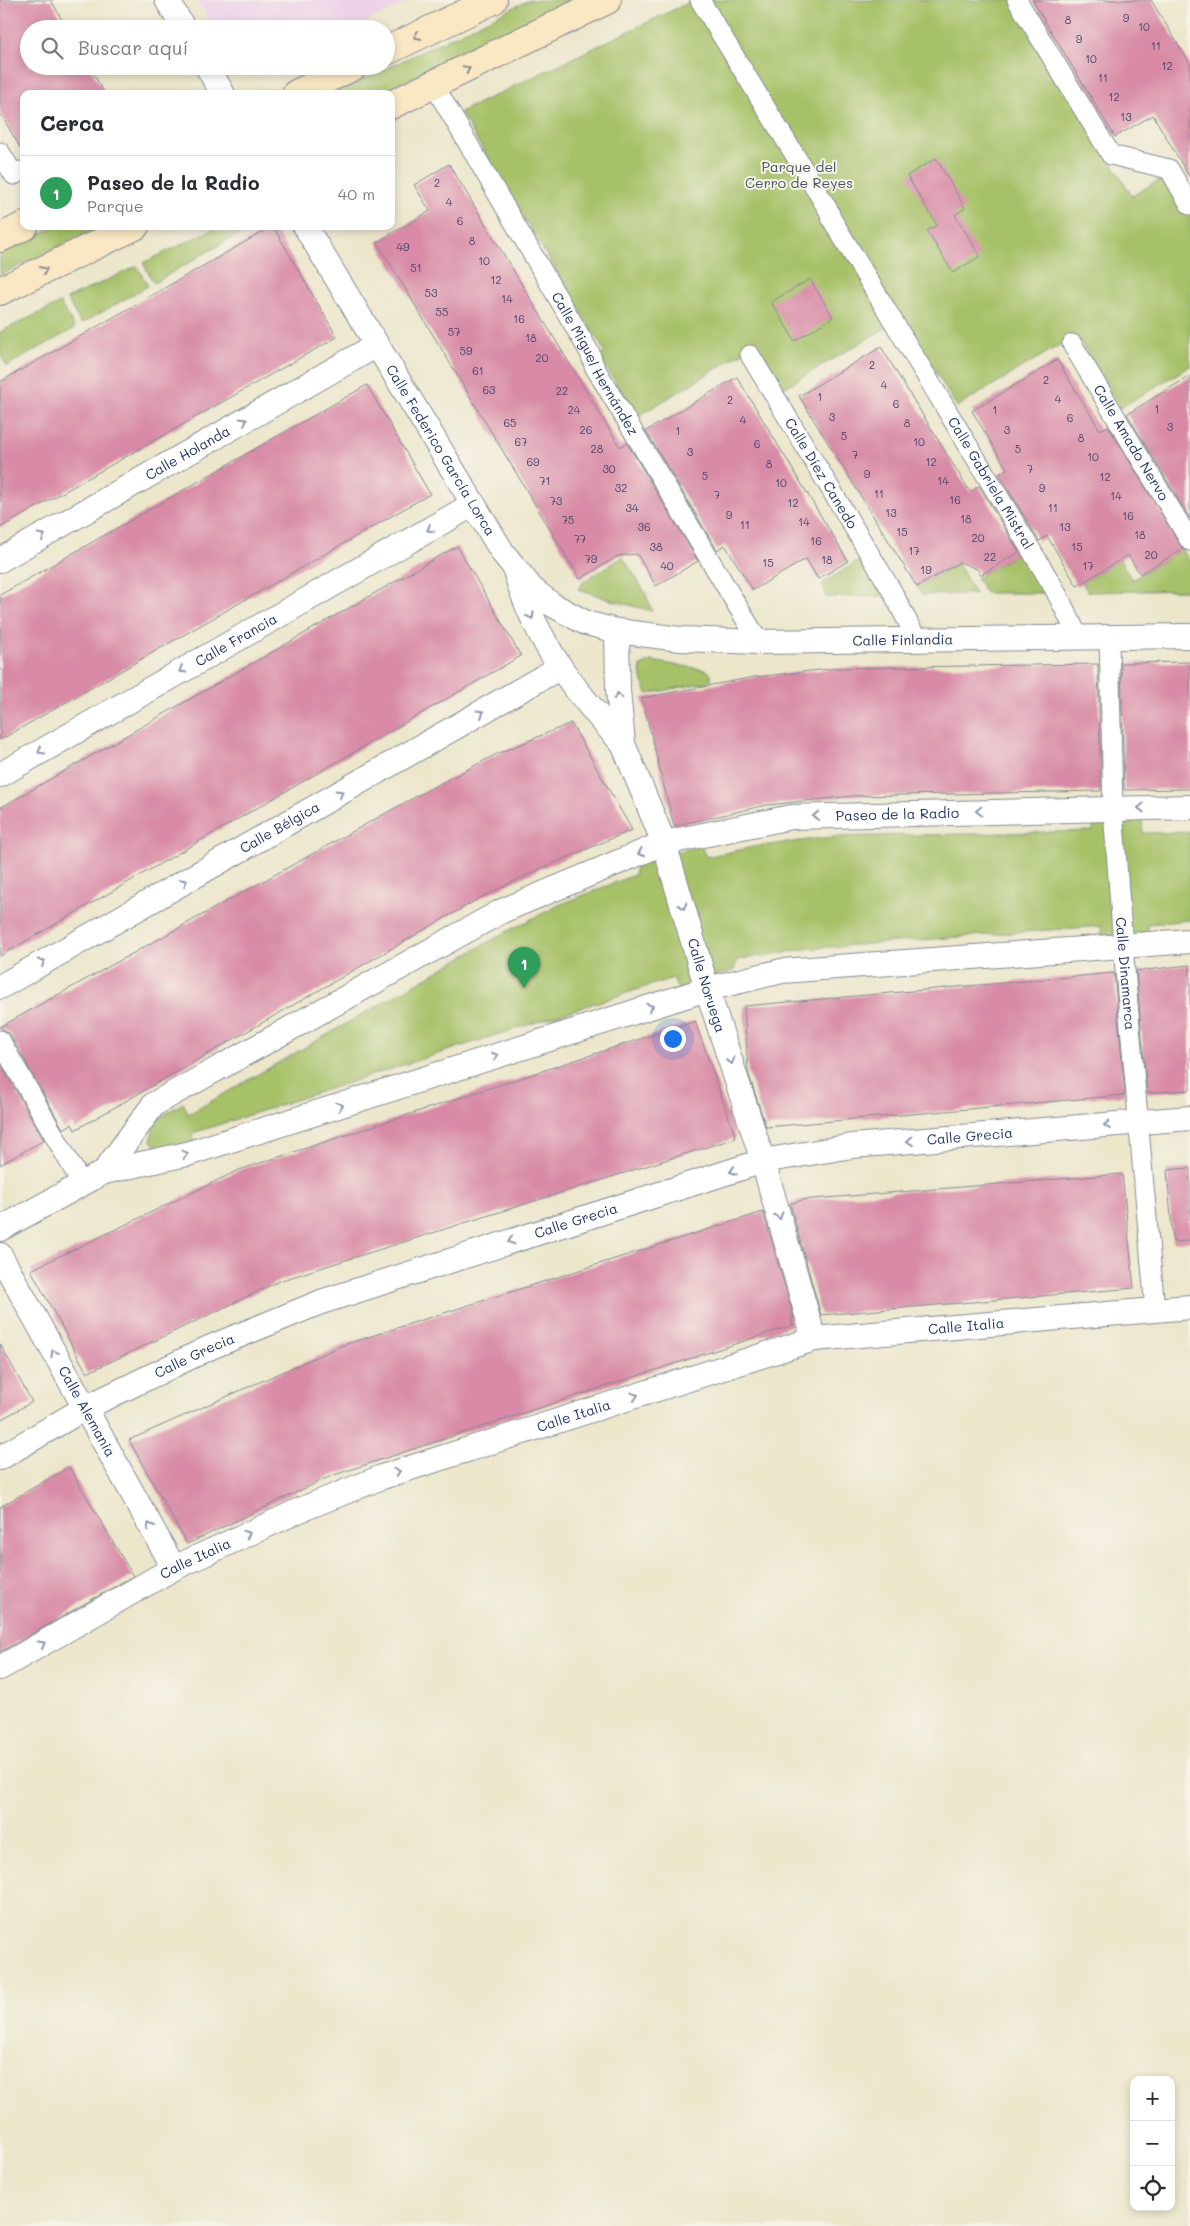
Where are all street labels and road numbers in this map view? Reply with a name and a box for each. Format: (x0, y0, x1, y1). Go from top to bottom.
street label: Calle Miguel Hernández (547, 288, 643, 439)
street label: Calle Federico García Lorca (382, 361, 500, 539)
street label: Calle Amado Nervo (1089, 381, 1174, 504)
street label: Calle Gabriela Mistral (944, 413, 1038, 552)
street label: Calle Díez Canedo (781, 414, 862, 532)
street label: Calle Holanda (141, 421, 233, 484)
street label: Calle Francia (191, 609, 280, 670)
street label: Calle Finlandia (852, 629, 953, 650)
street label: Calle Bélgica (236, 797, 323, 857)
street label: Paseo de la Radio (835, 803, 959, 825)
street label: Calle Dinamarca (1112, 916, 1140, 1031)
street label: Calle Noruega (684, 936, 731, 1035)
street label: Calle Grecia (926, 1123, 1014, 1149)
street label: Calle Grecia (532, 1198, 620, 1242)
street label: Calle Italia (927, 1313, 1005, 1338)
street label: Calle Grecia (151, 1328, 237, 1382)
street label: Calle Alemania (54, 1362, 120, 1460)
street label: Calle Italia (534, 1395, 613, 1436)
street label: Calle Italia (156, 1533, 234, 1583)

